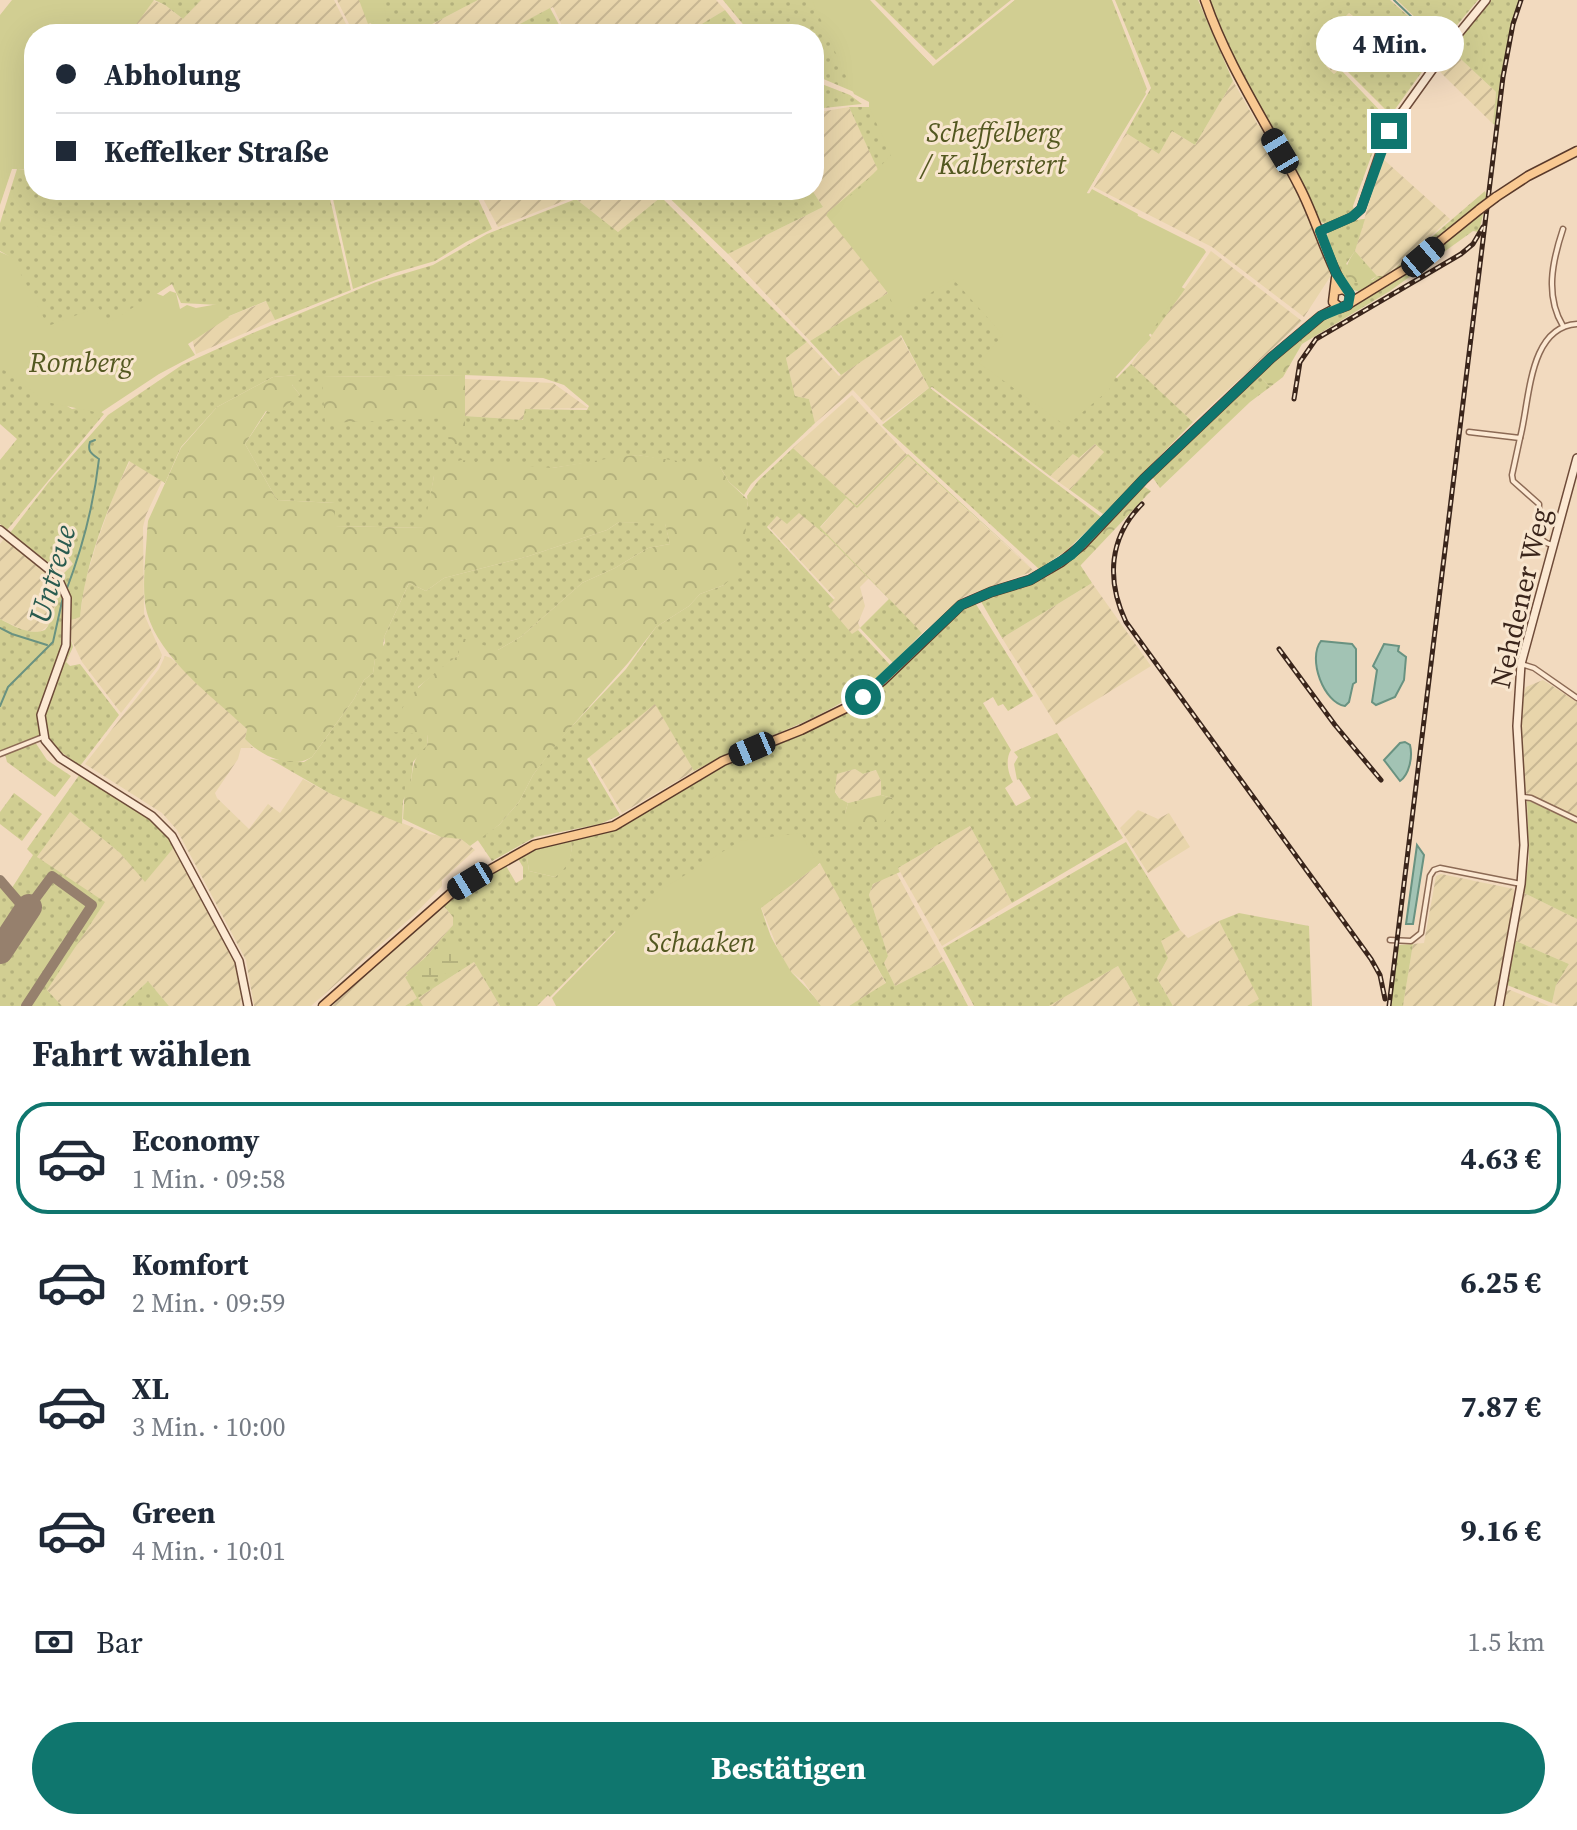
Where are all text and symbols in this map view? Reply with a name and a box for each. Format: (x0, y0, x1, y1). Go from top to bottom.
callout: 4 Min. (1315, 15, 1463, 71)
text: 4 Min. (1353, 26, 1427, 62)
text: Abholung (104, 54, 240, 95)
park label: Scheffelberg / Kalberstert (919, 113, 1068, 183)
route end (1371, 113, 1407, 149)
car (1257, 124, 1303, 178)
text: Keffelker Straße (104, 131, 329, 172)
car (1397, 232, 1449, 282)
park label: Romberg (28, 343, 134, 381)
street label: Nehdener Weg (1481, 504, 1559, 692)
water label: Untreue (19, 520, 85, 628)
route start (845, 679, 881, 715)
car (725, 729, 779, 769)
car (443, 858, 497, 904)
park label: Schaaken (647, 923, 756, 961)
text: Fahrt wählen (32, 1029, 251, 1078)
text: Economy (132, 1120, 260, 1161)
icon: car (36, 1122, 108, 1194)
text: 4.63 € (1461, 1138, 1541, 1179)
text: 1 Min. · 09:58 (132, 1161, 286, 1197)
text: Komfort (132, 1244, 249, 1285)
icon: car (36, 1246, 108, 1318)
text: 6.25 € (1461, 1262, 1541, 1303)
text: 2 Min. · 09:59 (132, 1285, 286, 1321)
text: XL (132, 1368, 169, 1409)
icon: car (36, 1370, 108, 1442)
text: 7.87 € (1461, 1386, 1541, 1427)
text: 3 Min. · 10:00 (132, 1409, 286, 1445)
text: Green (132, 1492, 215, 1533)
icon: car (36, 1494, 108, 1566)
text: 9.16 € (1461, 1510, 1541, 1551)
text: 4 Min. · 10:01 (132, 1533, 286, 1569)
icon: cash (32, 1620, 76, 1664)
text: Bar (96, 1622, 143, 1663)
text: 1.5 km (1467, 1624, 1545, 1660)
button: Bestätigen (32, 1722, 1545, 1814)

